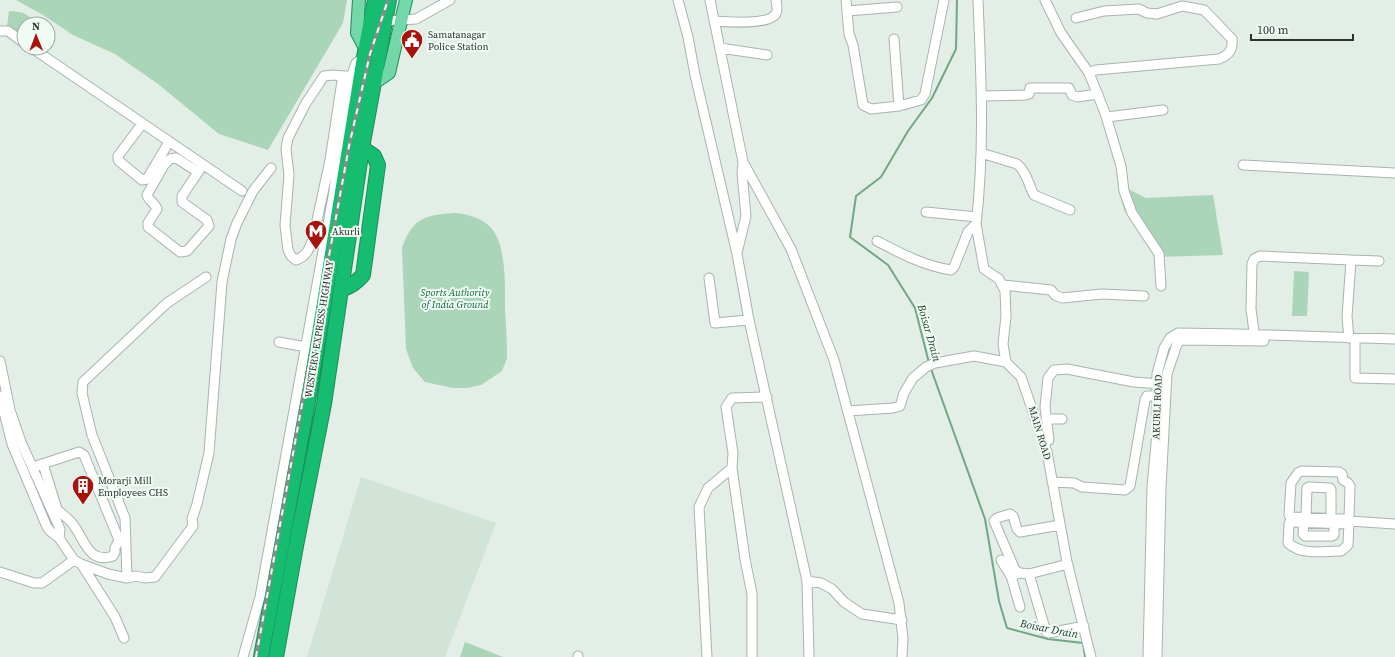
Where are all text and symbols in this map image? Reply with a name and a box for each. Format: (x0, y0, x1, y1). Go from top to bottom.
north arrow (16, 16, 56, 56)
scale bar (1251, 16, 1353, 42)
text: N (32, 19, 40, 34)
text: 100 m (1257, 22, 1289, 38)
public building icon: Samatanagar Police Station (399, 27, 425, 60)
place label: Samatanagar Police Station (428, 28, 489, 53)
metro station icon: Akurli (303, 218, 329, 251)
place label: Akurli (332, 225, 360, 238)
street label: WESTERN EXPRESS HIGHWAY (302, 259, 336, 399)
park label: Sports Authority of India Ground (421, 286, 490, 311)
water label: Boisar Drain (913, 302, 945, 364)
street label: AKURLI ROAD (1149, 374, 1165, 440)
street label: MAIN ROAD (1026, 405, 1054, 461)
building icon: Morarji Mill Employees CHS (70, 473, 96, 506)
place label: Morarji Mill Employees CHS (98, 474, 168, 499)
water label: Boisar Drain (1018, 616, 1080, 642)

